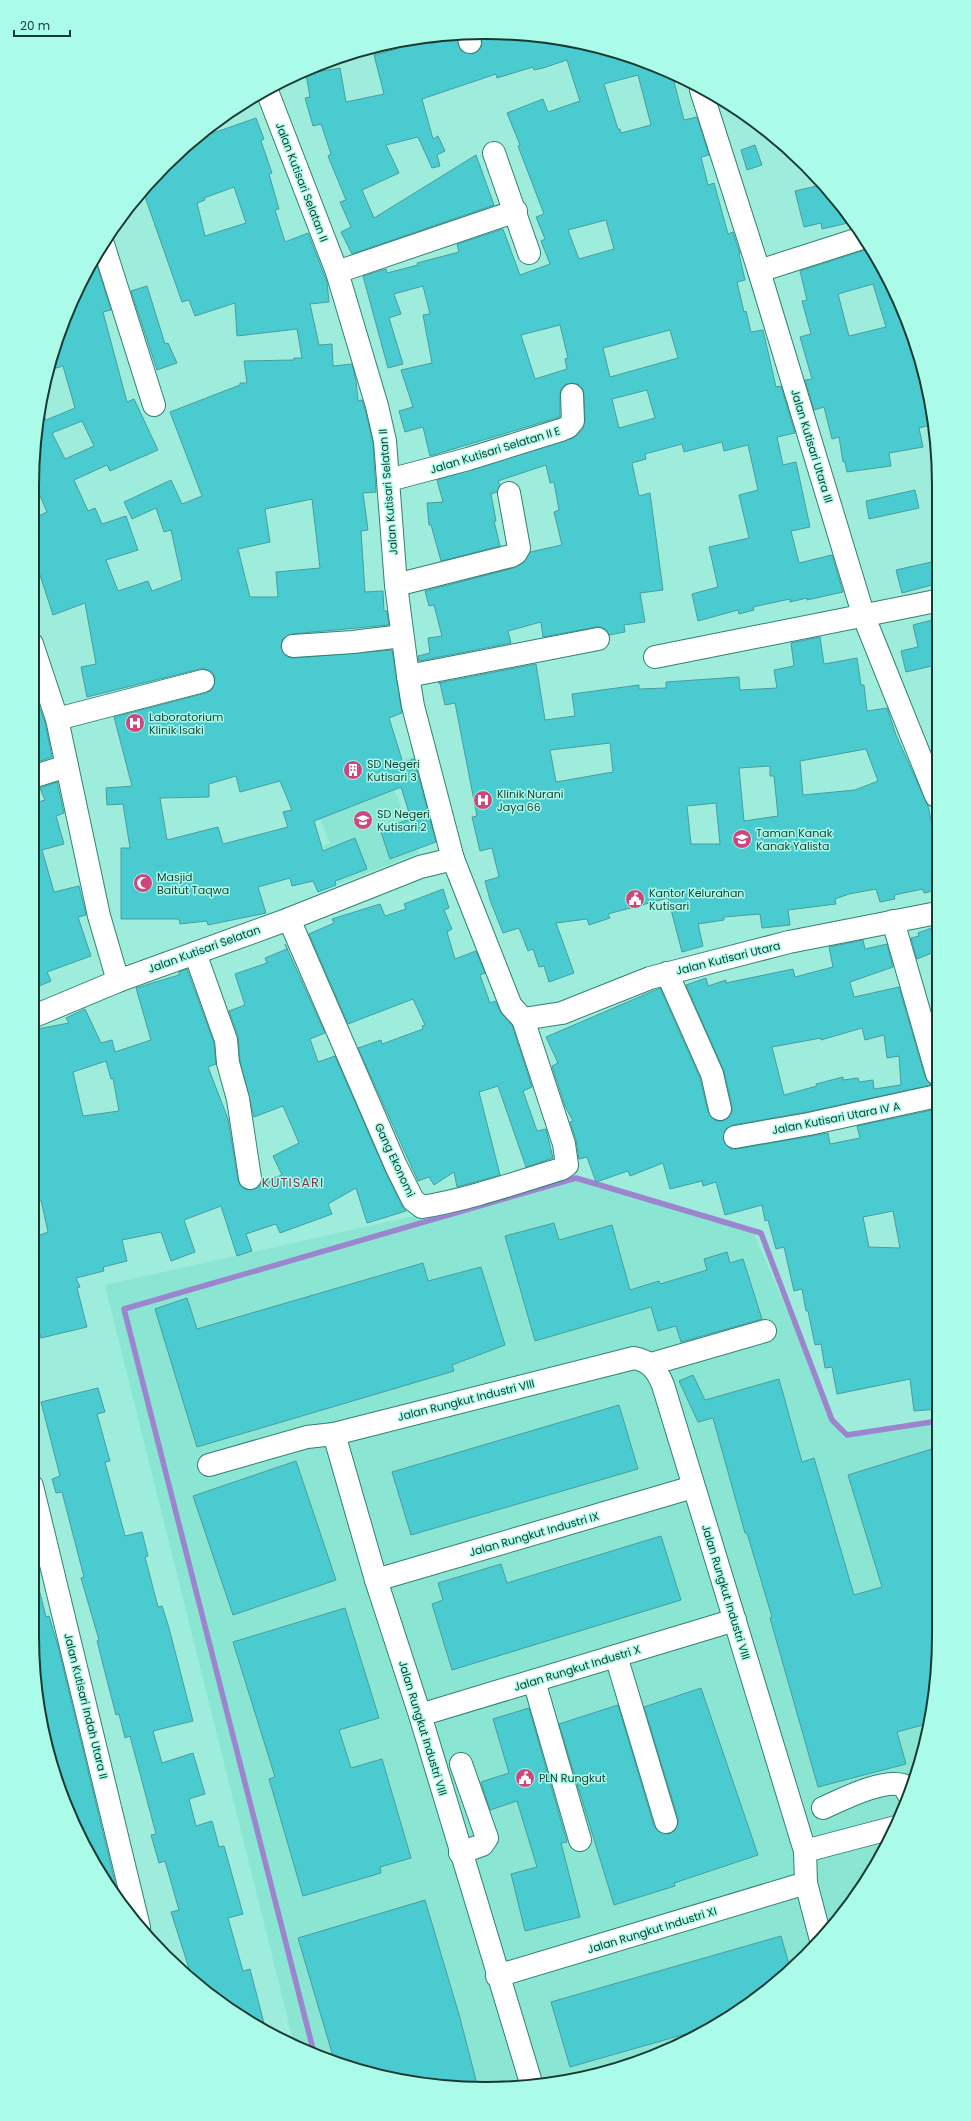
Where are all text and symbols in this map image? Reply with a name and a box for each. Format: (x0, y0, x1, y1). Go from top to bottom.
scale bar (14, 12, 70, 38)
text: 20 m (20, 17, 50, 34)
street label: Jalan Kutisari Selatan II (272, 120, 332, 244)
street label: Jalan Kutisari Utara III (787, 387, 837, 505)
street label: Jalan Kutisari Selatan II E (428, 423, 562, 477)
street label: Jalan Kutisari Selatan II (375, 428, 401, 556)
place label: Laboratorium Klinik Isaki (149, 709, 223, 738)
hospital icon: Laboratorium Klinik Isaki (124, 712, 146, 734)
place label: SD Negeri Kutisari 3 (367, 756, 420, 785)
building icon: SD Negeri Kutisari 3 (342, 759, 364, 781)
place label: Klinik Nurani Jaya 66 (497, 786, 564, 815)
hospital icon: Klinik Nurani Jaya 66 (472, 789, 494, 811)
place label: SD Negeri Kutisari 2 (377, 806, 430, 835)
school or university icon: SD Negeri Kutisari 2 (352, 809, 374, 831)
place label: Taman Kanak Kanak Yalista (756, 825, 833, 854)
school or university icon: Taman Kanak Kanak Yalista (731, 828, 753, 850)
place label: Masjid Baitut Taqwa (157, 869, 229, 898)
mosque icon: Masjid Baitut Taqwa (132, 872, 154, 894)
place label: Kantor Kelurahan Kutisari (649, 885, 744, 914)
public building icon: Kantor Kelurahan Kutisari (624, 888, 646, 910)
street label: Jalan Kutisari Selatan (146, 921, 262, 977)
street label: Jalan Kutisari Utara (674, 937, 782, 979)
street label: Jalan Kutisari Utara IV A (770, 1098, 902, 1138)
street label: Gang Ekonomi (371, 1120, 419, 1200)
district label: KUTISARI (262, 1173, 324, 1192)
street label: Jalan Rungkut Industri VIII (396, 1375, 536, 1425)
street label: Jalan Rungkut Industri IX (467, 1508, 601, 1560)
street label: Jalan Rungkut Industri VIII (698, 1522, 754, 1662)
street label: Jalan Kutisari Indah Utara II (60, 1631, 112, 1781)
street label: Jalan Rungkut Industri X (512, 1641, 643, 1695)
street label: Jalan Rungkut Industri VIII (395, 1658, 451, 1798)
public building icon: PLN Rungkut (514, 1767, 536, 1789)
place label: PLN Rungkut (539, 1770, 606, 1786)
street label: Jalan Rungkut Industri XI (585, 1903, 719, 1957)

